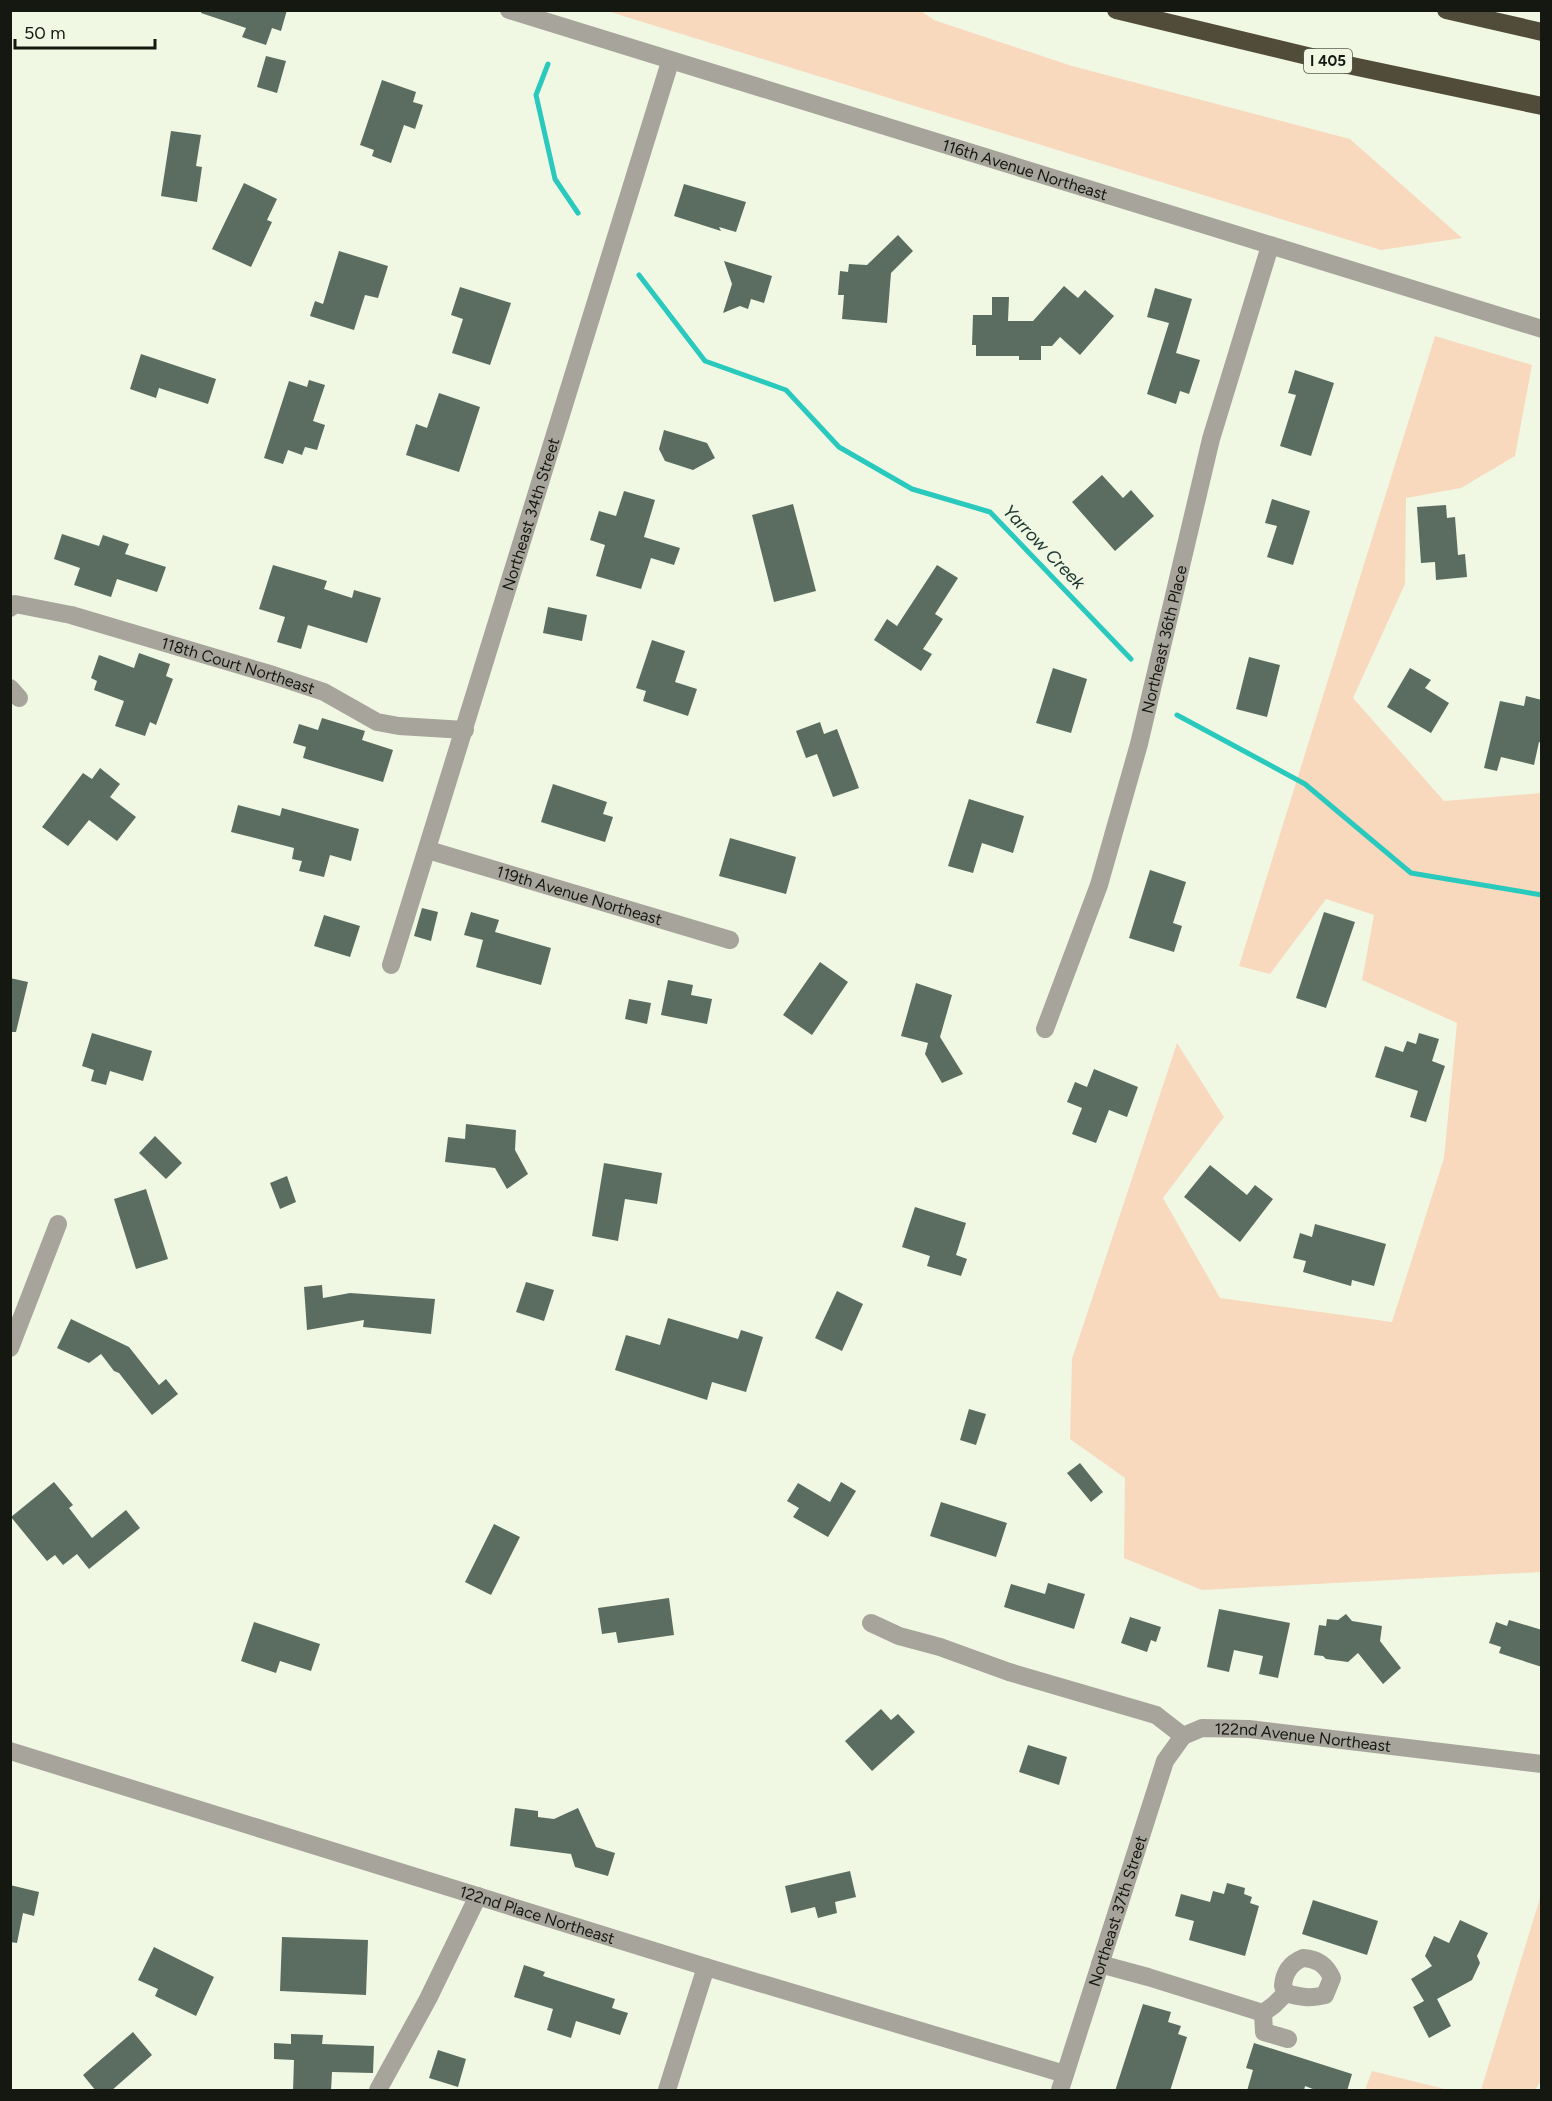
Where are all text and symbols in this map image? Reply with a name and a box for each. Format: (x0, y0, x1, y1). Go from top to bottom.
scale bar (15, 12, 154, 50)
text: 50 m (24, 22, 66, 44)
road number: I 405 (1304, 49, 1352, 73)
street label: 116th Avenue Northeast (940, 135, 1110, 204)
street label: Northeast 34th Street (498, 435, 563, 593)
water label: Yarrow Creek (998, 500, 1091, 595)
street label: Northeast 36th Place (1138, 563, 1191, 715)
street label: 118th Court Northeast (159, 633, 317, 698)
street label: 119th Avenue Northeast (494, 862, 664, 929)
street label: 122nd Avenue Northeast (1214, 1719, 1392, 1756)
street label: Northeast 37th Street (1085, 1833, 1151, 1989)
street label: 122nd Place Northeast (457, 1882, 617, 1948)

